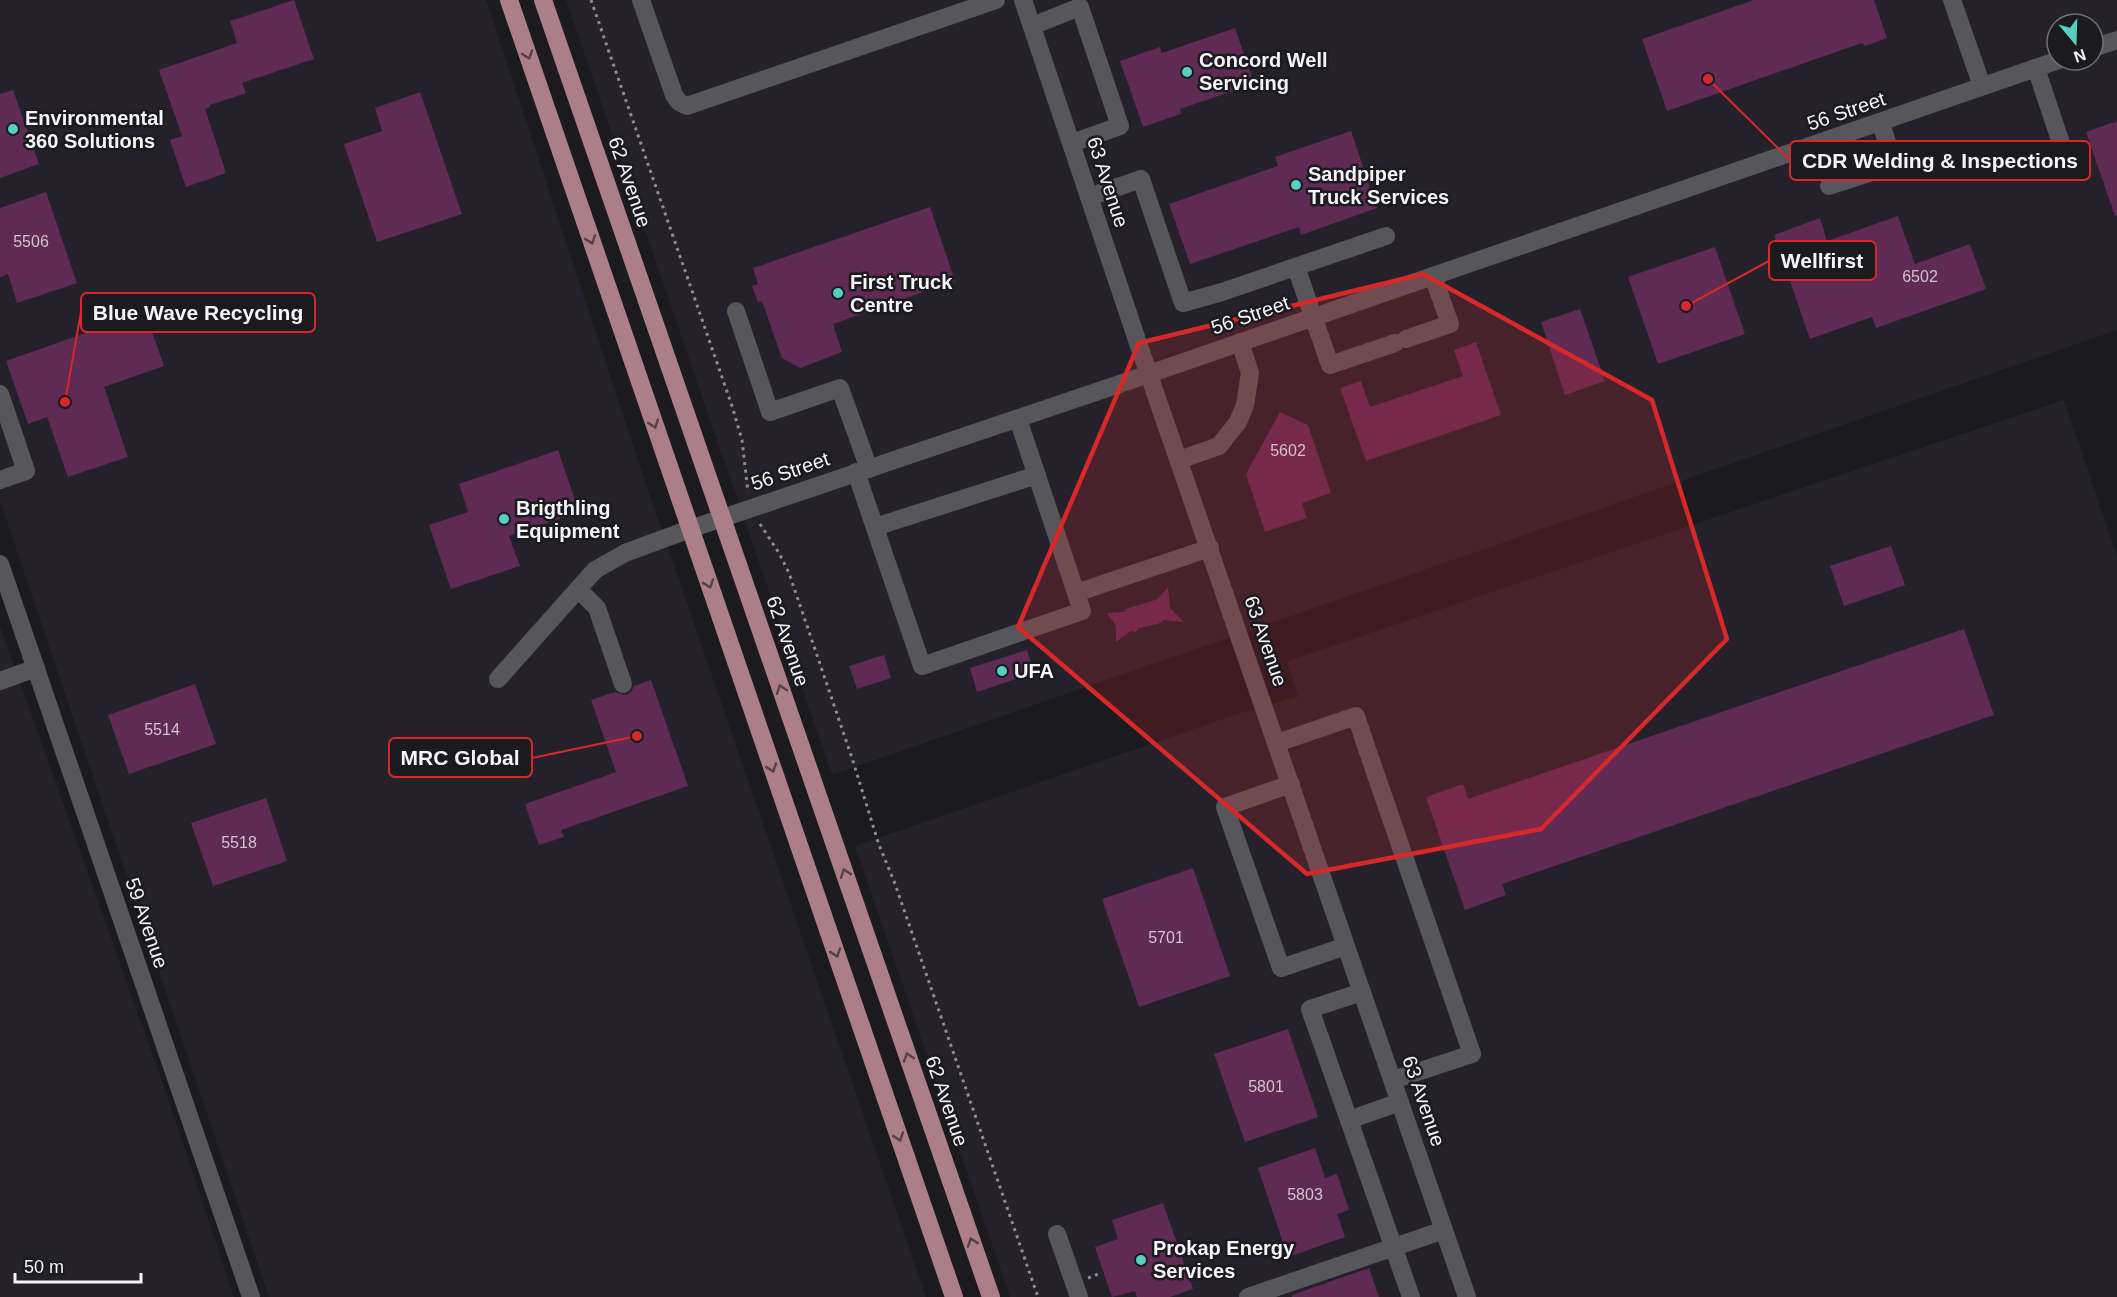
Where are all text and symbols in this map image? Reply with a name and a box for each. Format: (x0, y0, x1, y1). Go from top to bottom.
north arrow (2045, 12, 2105, 72)
text: N (2071, 46, 2088, 66)
one-way arrow (520, 49, 533, 60)
place label: Concord Well Servicing (1199, 49, 1328, 94)
marker: Concord Well Servicing (1180, 65, 1194, 79)
street label: 56 Street (1804, 87, 1888, 135)
place label: Environmental 360 Solutions (25, 107, 164, 152)
marker: Environmental 360 Solutions (6, 122, 20, 136)
street label: 62 Avenue (604, 134, 656, 230)
street label: 63 Avenue (1083, 134, 1133, 230)
callout: CDR Welding & Inspections (1790, 141, 2090, 180)
text: CDR Welding & Inspections (1802, 149, 2078, 172)
place label: Sandpiper Truck Services (1308, 163, 1449, 208)
marker: Sandpiper Truck Services (1289, 178, 1303, 192)
house number: 5506 (13, 233, 49, 250)
one-way arrow (583, 234, 596, 245)
callout: Wellfirst (1769, 241, 1876, 280)
text: Wellfirst (1781, 249, 1863, 272)
house number: 6502 (1902, 268, 1938, 285)
place label: First Truck Centre (850, 271, 953, 316)
marker: First Truck Centre (831, 286, 845, 300)
street label: 56 Street (1208, 291, 1292, 339)
callout: Blue Wave Recycling (81, 293, 315, 332)
text: Blue Wave Recycling (93, 301, 303, 324)
one-way arrow (647, 418, 660, 429)
house number: 5602 (1270, 442, 1306, 459)
street label: 56 Street (748, 447, 832, 495)
place label: Brigthling Equipment (516, 497, 620, 542)
marker: Brigthling Equipment (497, 512, 511, 526)
one-way arrow (702, 578, 715, 589)
street label: 62 Avenue (762, 593, 814, 689)
street label: 63 Avenue (1240, 593, 1292, 689)
place label: UFA (1014, 660, 1054, 682)
marker: UFA (995, 664, 1009, 678)
one-way arrow (775, 684, 788, 695)
house number: 5514 (144, 721, 180, 738)
callout: MRC Global (389, 738, 532, 777)
text: MRC Global (401, 746, 520, 769)
one-way arrow (765, 762, 778, 773)
house number: 5518 (221, 834, 257, 851)
one-way arrow (839, 868, 852, 879)
street label: 59 Avenue (121, 875, 173, 971)
house number: 5701 (1148, 929, 1184, 946)
one-way arrow (828, 947, 841, 958)
one-way arrow (903, 1052, 916, 1063)
street label: 62 Avenue (921, 1053, 973, 1149)
street label: 63 Avenue (1398, 1053, 1450, 1149)
house number: 5801 (1248, 1078, 1284, 1095)
one-way arrow (892, 1131, 904, 1142)
house number: 5803 (1287, 1186, 1323, 1203)
one-way arrow (966, 1237, 979, 1248)
place label: Prokap Energy Services (1153, 1237, 1295, 1282)
scale bar (15, 1246, 141, 1284)
marker: Prokap Energy Services (1134, 1253, 1148, 1267)
text: 50 m (24, 1257, 64, 1277)

